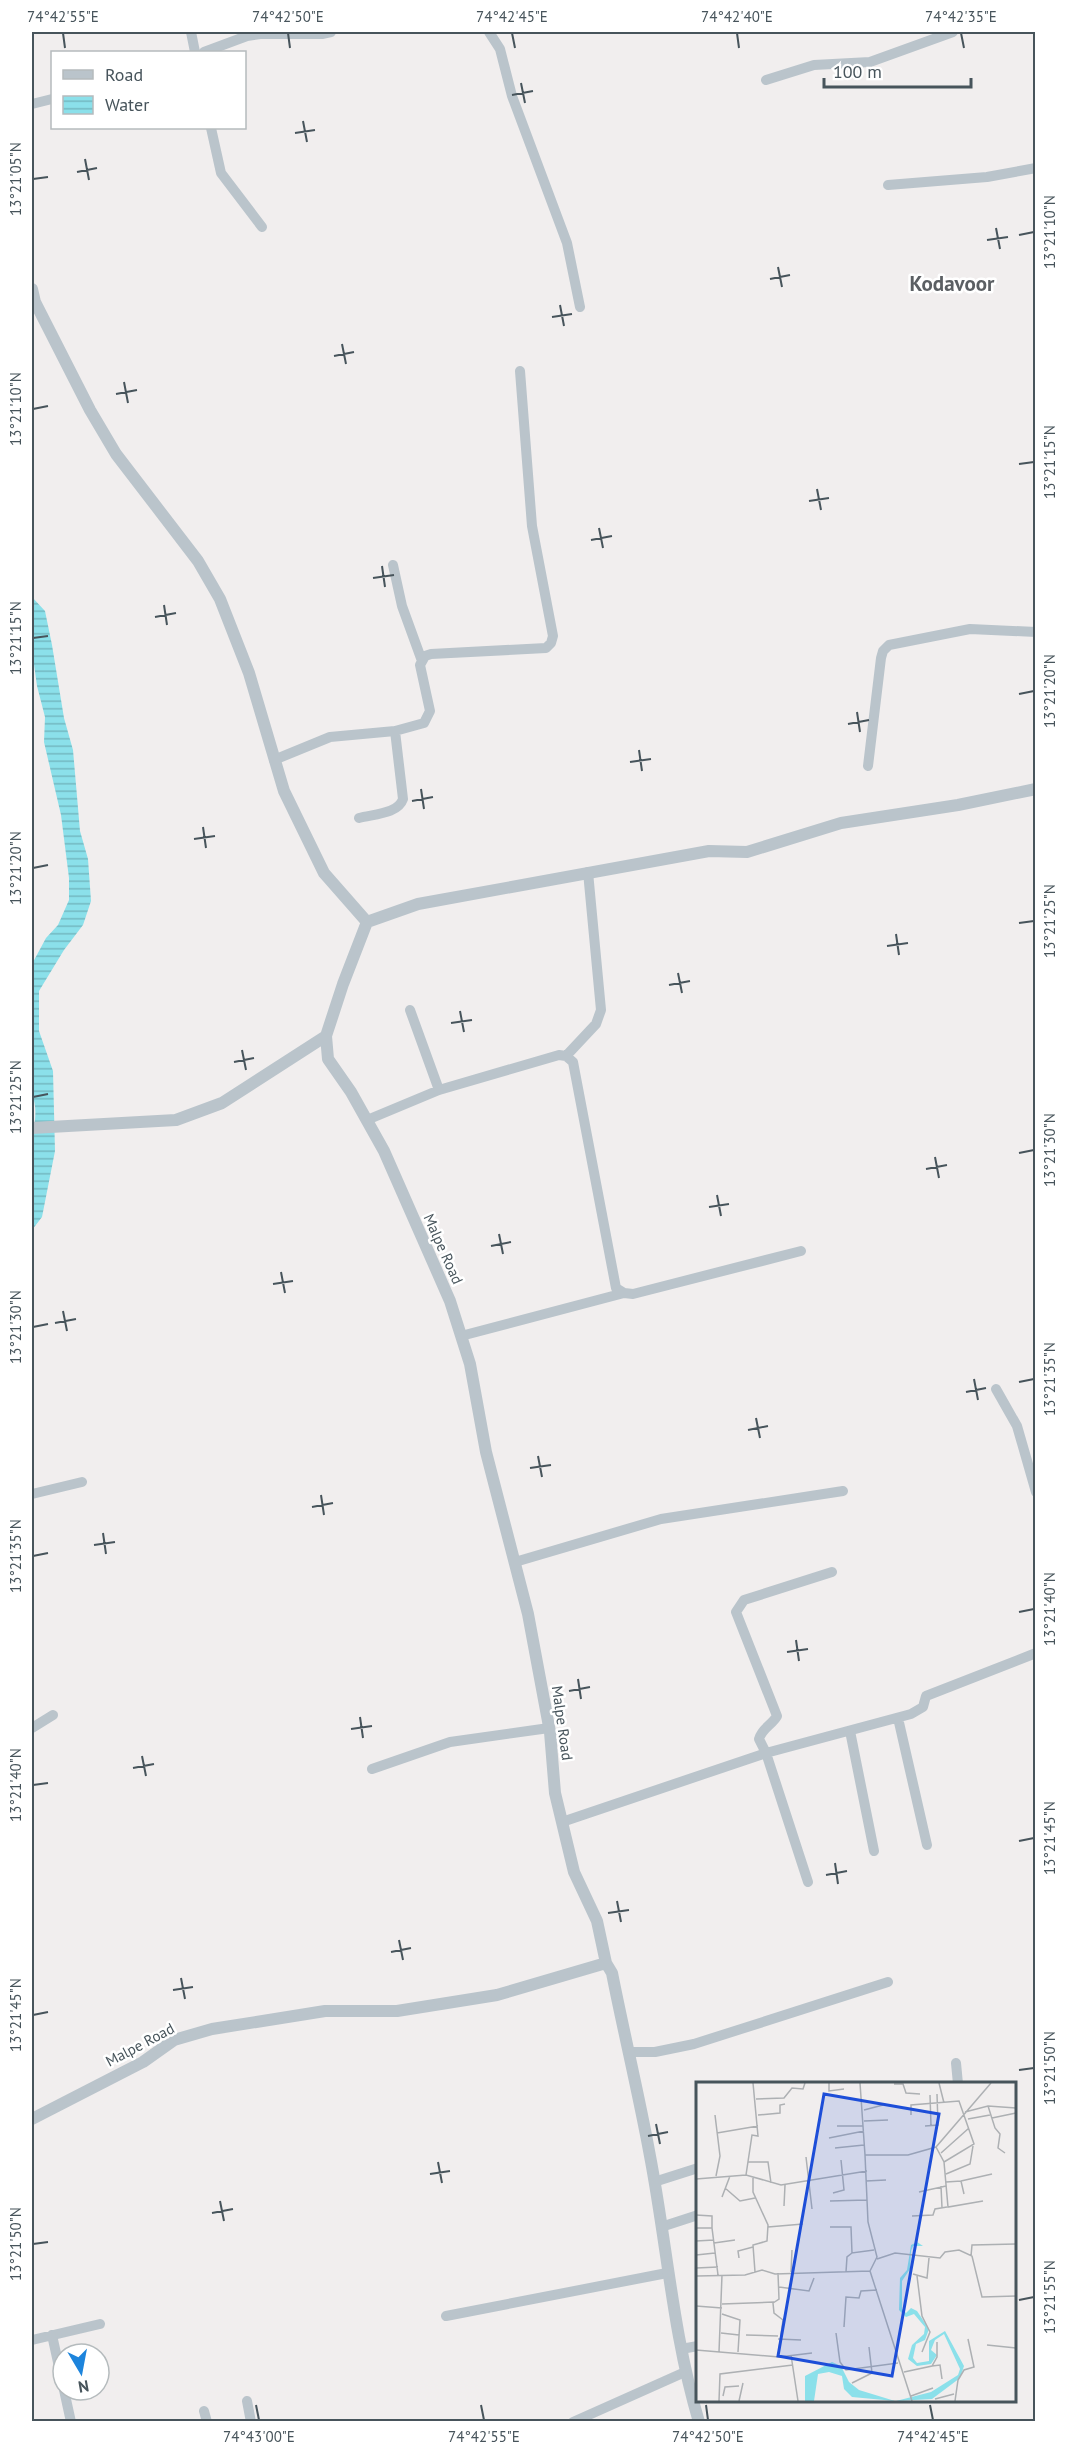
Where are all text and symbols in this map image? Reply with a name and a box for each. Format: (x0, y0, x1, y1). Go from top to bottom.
text: 74°42'55"E (27, 7, 99, 26)
text: 74°42'50"E (252, 7, 324, 26)
text: 74°42'45"E (476, 7, 548, 26)
text: 74°42'40"E (701, 7, 773, 26)
text: 74°42'35"E (925, 7, 997, 26)
legend (51, 51, 246, 129)
scale bar (824, 51, 971, 89)
text: 100 m (833, 60, 882, 83)
text: Road (105, 63, 143, 86)
text: Water (105, 93, 149, 116)
text: 13°21'05"N (6, 142, 25, 216)
text: 13°21'10"N (1040, 195, 1059, 269)
district label: Kodavoor (910, 270, 995, 297)
text: 13°21'10"N (6, 372, 25, 446)
text: 13°21'15"N (1040, 425, 1059, 499)
text: 13°21'15"N (6, 601, 25, 675)
text: 13°21'20"N (1040, 654, 1059, 728)
text: 13°21'20"N (6, 831, 25, 905)
text: 13°21'25"N (1040, 884, 1059, 958)
text: 13°21'25"N (6, 1060, 25, 1134)
text: 13°21'30"N (1040, 1113, 1059, 1187)
street label: Malpe Road (419, 1211, 467, 1287)
text: 13°21'30"N (6, 1290, 25, 1364)
text: 13°21'35"N (1040, 1342, 1059, 1416)
text: 13°21'35"N (6, 1519, 25, 1593)
text: 13°21'40"N (1040, 1572, 1059, 1646)
street label: Malpe Road (548, 1684, 577, 1761)
text: 13°21'40"N (6, 1748, 25, 1822)
text: 13°21'45"N (1040, 1801, 1059, 1875)
text: 13°21'45"N (6, 1978, 25, 2052)
street label: Malpe Road (102, 2019, 177, 2071)
text: 13°21'50"N (1040, 2031, 1059, 2105)
inset map (696, 2082, 1016, 2402)
text: 13°21'50"N (6, 2207, 25, 2281)
text: 13°21'55"N (1040, 2260, 1059, 2334)
north arrow (51, 2342, 111, 2402)
text: N (77, 2376, 91, 2398)
text: 74°43'00"E (223, 2427, 295, 2446)
text: 74°42'55"E (448, 2427, 520, 2446)
text: 74°42'50"E (672, 2427, 744, 2446)
text: 74°42'45"E (897, 2427, 969, 2446)

